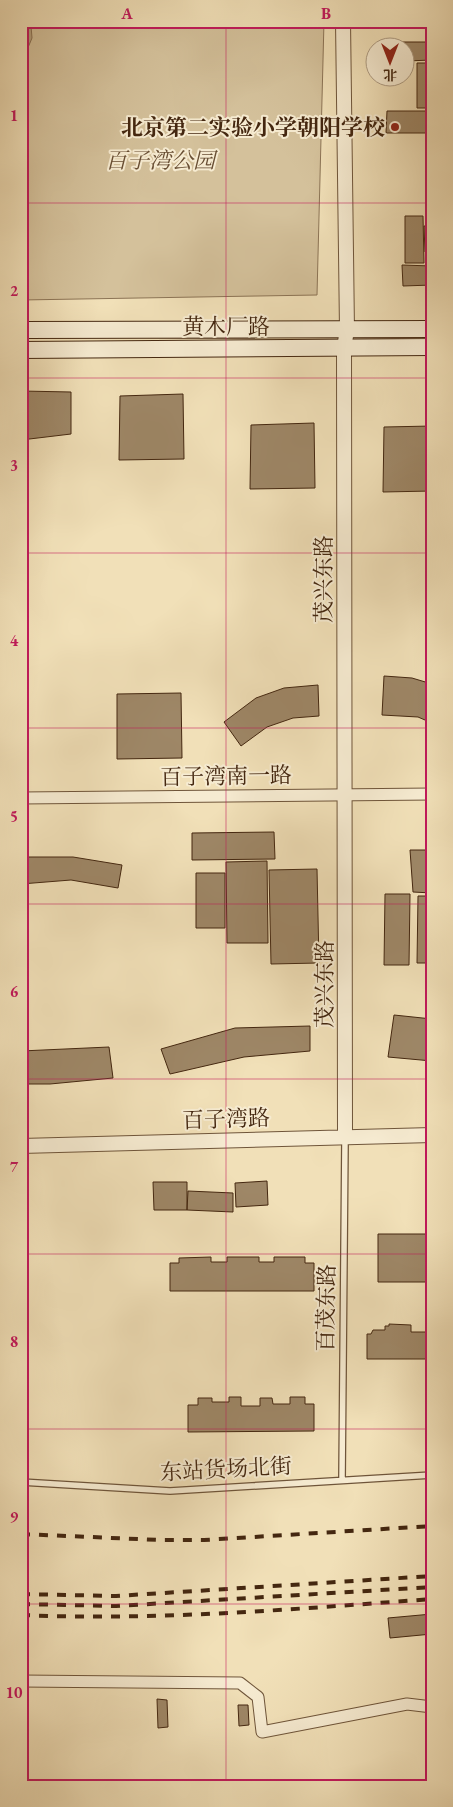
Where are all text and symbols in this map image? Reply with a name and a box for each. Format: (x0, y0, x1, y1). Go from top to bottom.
text: A (120, 3, 133, 24)
text: B (321, 3, 331, 24)
north arrow (366, 38, 416, 88)
text: 北 (383, 66, 397, 84)
text: 1 (10, 105, 18, 126)
place label: 北京第二实验小学朝阳学校 (121, 113, 385, 142)
marker: 北京第二实验小学朝阳学校 (389, 121, 401, 133)
park label: 百子湾公园 (105, 146, 218, 175)
text: 2 (10, 280, 19, 301)
street label: 黄木厂路 (182, 312, 270, 341)
text: 3 (10, 455, 18, 476)
street label: 茂兴东路 (309, 535, 338, 623)
text: 4 (10, 630, 19, 651)
street label: 百子湾南一路 (160, 760, 292, 792)
text: 5 (10, 806, 18, 827)
street label: 茂兴东路 (310, 940, 339, 1028)
text: 6 (10, 981, 19, 1002)
street label: 百子湾路 (182, 1103, 270, 1135)
text: 7 (10, 1156, 19, 1177)
street label: 百茂东路 (311, 1264, 341, 1352)
text: 8 (10, 1331, 18, 1352)
street label: 东站货场北街 (159, 1451, 293, 1487)
text: 9 (10, 1506, 19, 1527)
text: 10 (6, 1682, 23, 1703)

